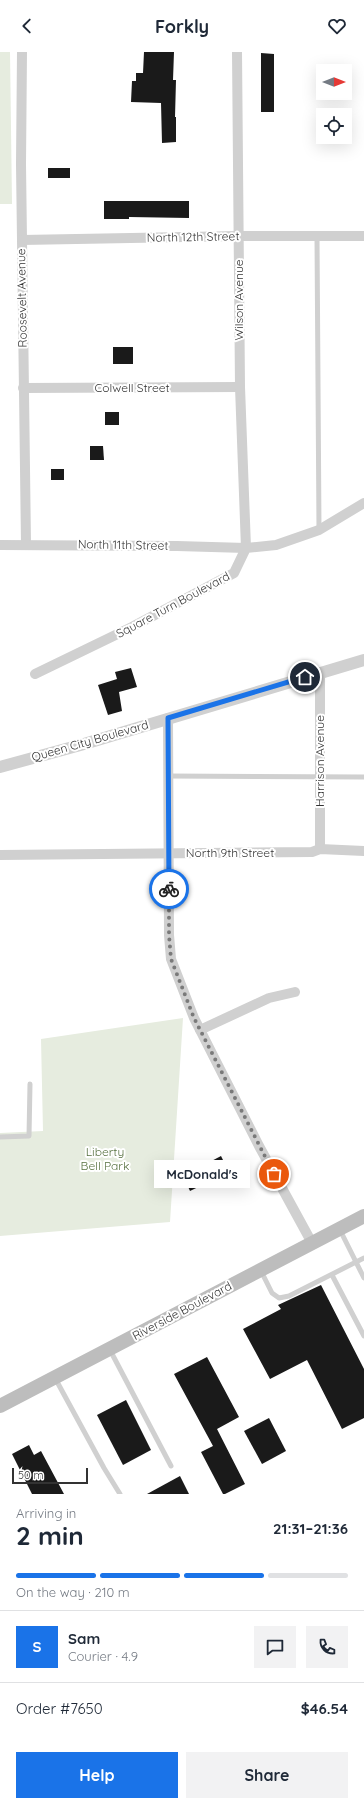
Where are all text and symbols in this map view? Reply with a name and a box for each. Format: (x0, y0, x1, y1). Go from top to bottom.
icon: back (16, 15, 38, 37)
text: Forkly (155, 15, 209, 38)
icon: heart (326, 15, 348, 37)
north arrow (316, 64, 352, 100)
map controls (316, 64, 352, 144)
button: locate (316, 108, 352, 144)
street label: North 12th Street (146, 228, 240, 245)
street label: Roosevelt Avenue (13, 248, 30, 348)
street label: Wilson Avenue (231, 259, 246, 341)
street label: Colwell Street (94, 380, 170, 395)
street label: North 11th Street (78, 536, 168, 553)
street label: Square Turn Boulevard (113, 568, 232, 641)
pin (288, 660, 322, 694)
icon: home (294, 666, 316, 688)
street label: Harrison Avenue (312, 715, 327, 807)
street label: Queen City Boulevard (30, 717, 150, 764)
street label: North 9th Street (186, 845, 274, 860)
courier (149, 869, 189, 909)
icon: bike (158, 878, 180, 900)
park label: Liberty Bell Park (81, 1144, 129, 1173)
pin (257, 1157, 291, 1191)
callout: McDonald's (154, 1160, 250, 1188)
icon: bag (263, 1163, 285, 1185)
text: McDonald's (166, 1166, 238, 1182)
street label: Riverside Boulevard (130, 1278, 234, 1343)
scale bar (12, 1466, 88, 1485)
text: 50 m (18, 1468, 44, 1482)
text: Arriving in (16, 1505, 76, 1521)
text: 2 min (16, 1519, 84, 1552)
text: 21:31–21:36 (273, 1519, 348, 1538)
text: On the way · 210 m (16, 1584, 130, 1600)
button: chat (254, 1626, 296, 1668)
button: phone (306, 1626, 348, 1668)
text: Sam (68, 1629, 100, 1648)
text: S (33, 1637, 41, 1656)
text: Courier · 4.9 (68, 1648, 138, 1664)
text: Order #7650 (16, 1699, 103, 1718)
text: $46.54 (301, 1699, 348, 1718)
button: Help (16, 1752, 178, 1798)
button: Share (186, 1752, 348, 1798)

